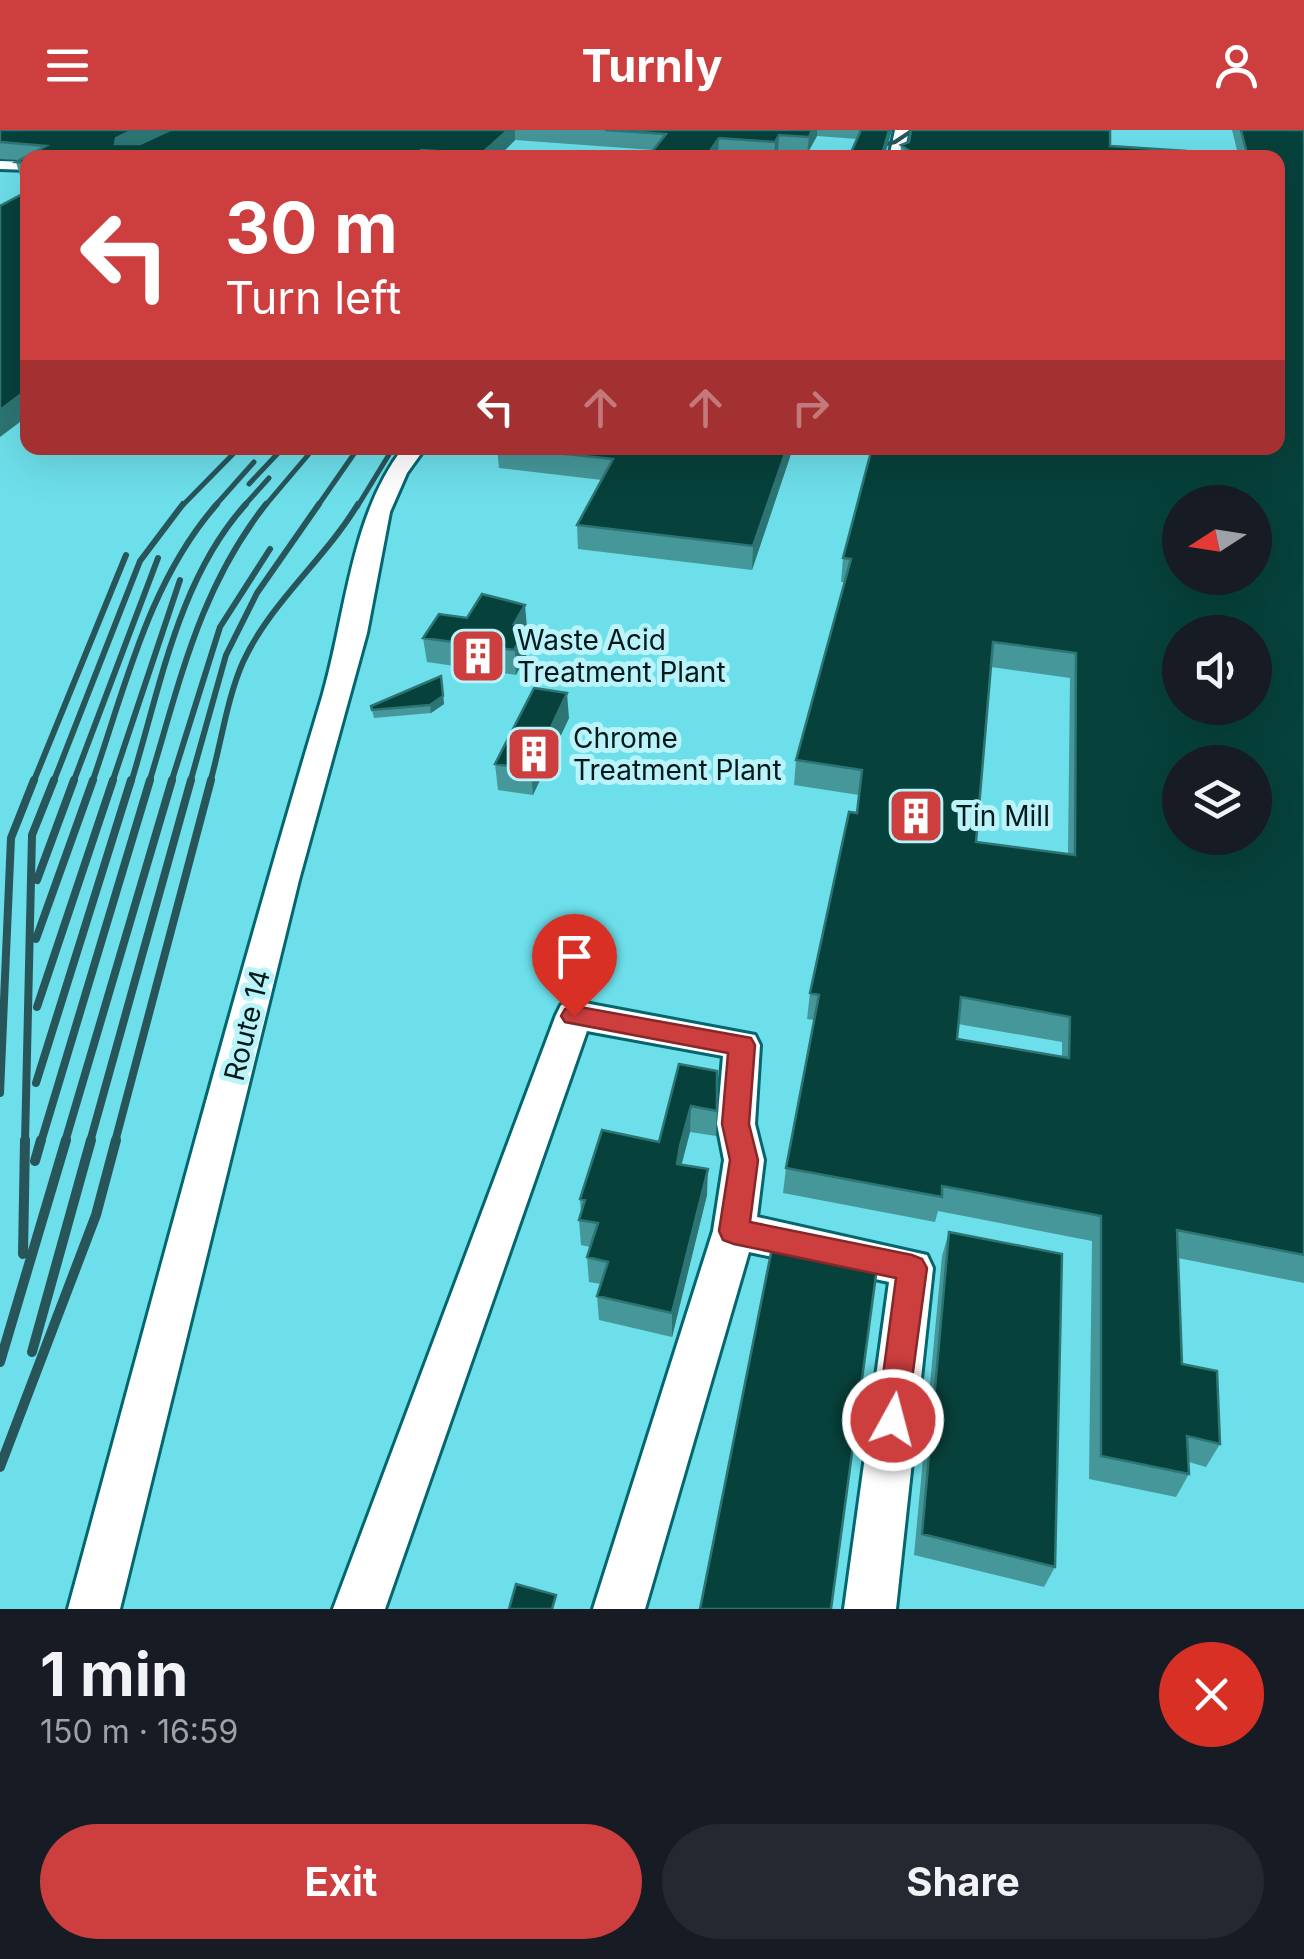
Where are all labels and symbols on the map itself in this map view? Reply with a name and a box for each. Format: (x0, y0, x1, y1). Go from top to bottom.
north arrow (1162, 485, 1272, 595)
place label: Waste Acid Treatment Plant (517, 623, 726, 689)
building icon: Waste Acid Treatment Plant (448, 626, 508, 686)
place label: Chrome Treatment Plant (573, 721, 782, 787)
building icon: Chrome Treatment Plant (504, 724, 564, 784)
building icon: Tin Mill (886, 786, 946, 846)
place label: Tin Mill (955, 799, 1050, 833)
pin (532, 914, 617, 1017)
street label: Route 14 (217, 966, 277, 1084)
position arrow (841, 1368, 945, 1472)

